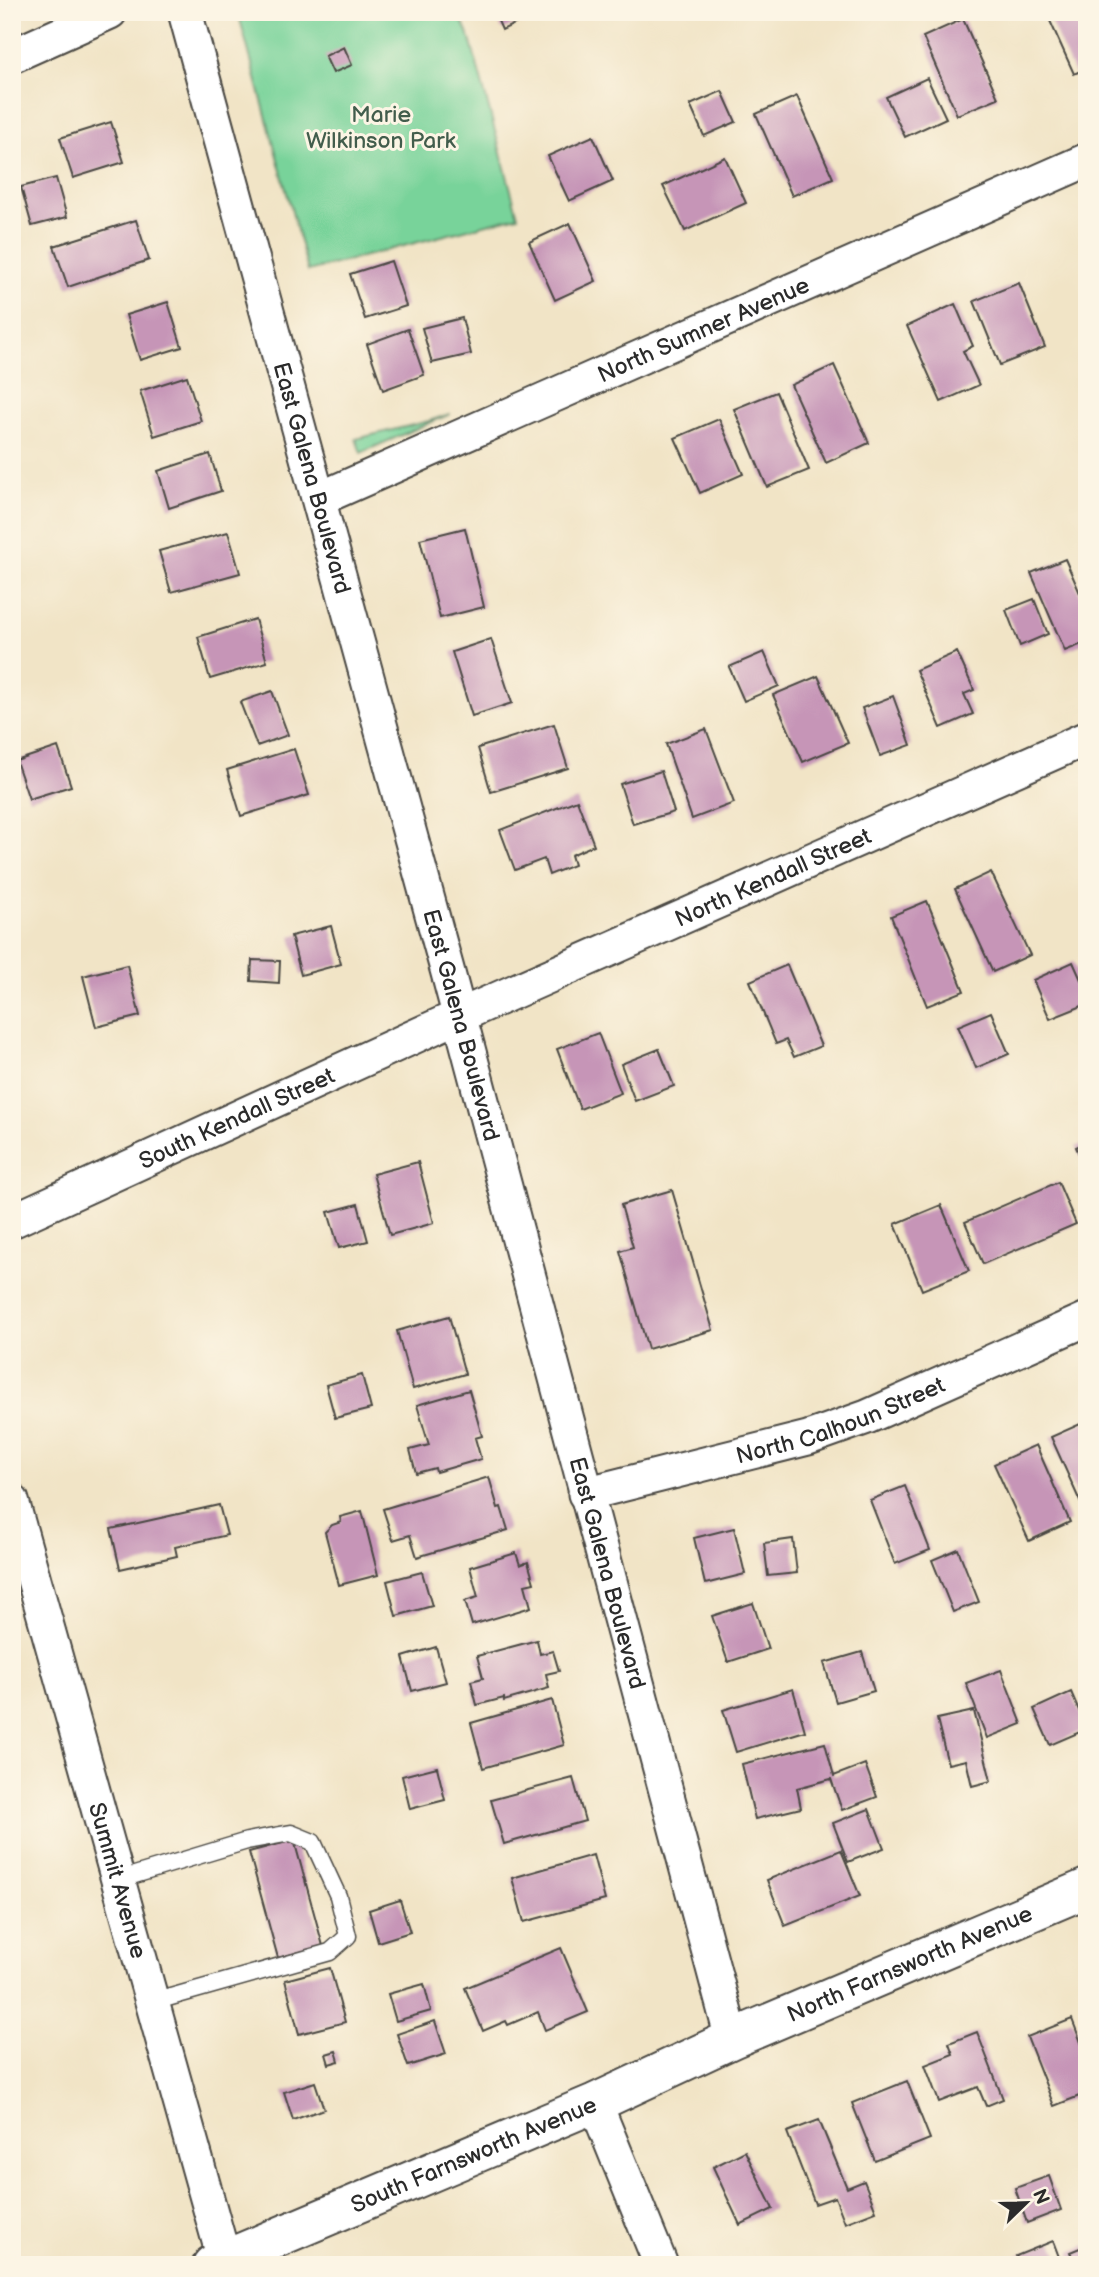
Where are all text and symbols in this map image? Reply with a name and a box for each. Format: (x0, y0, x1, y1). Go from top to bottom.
park label: Marie Wilkinson Park (306, 101, 457, 155)
street label: North Sumner Avenue (593, 271, 814, 389)
street label: East Galena Boulevard (267, 359, 357, 597)
street label: North Kendall Street (671, 822, 876, 934)
street label: East Galena Boulevard (416, 906, 505, 1144)
street label: South Kendall Street (135, 1062, 339, 1176)
street label: North Calhoun Street (733, 1371, 949, 1471)
street label: East Galena Boulevard (563, 1454, 651, 1692)
street label: Summit Avenue (82, 1800, 152, 1962)
street label: North Farnsworth Avenue (783, 1900, 1037, 2029)
street label: South Farnsworth Avenue (347, 2091, 601, 2220)
north arrow (990, 2168, 1060, 2238)
text: N (1027, 2186, 1054, 2208)

